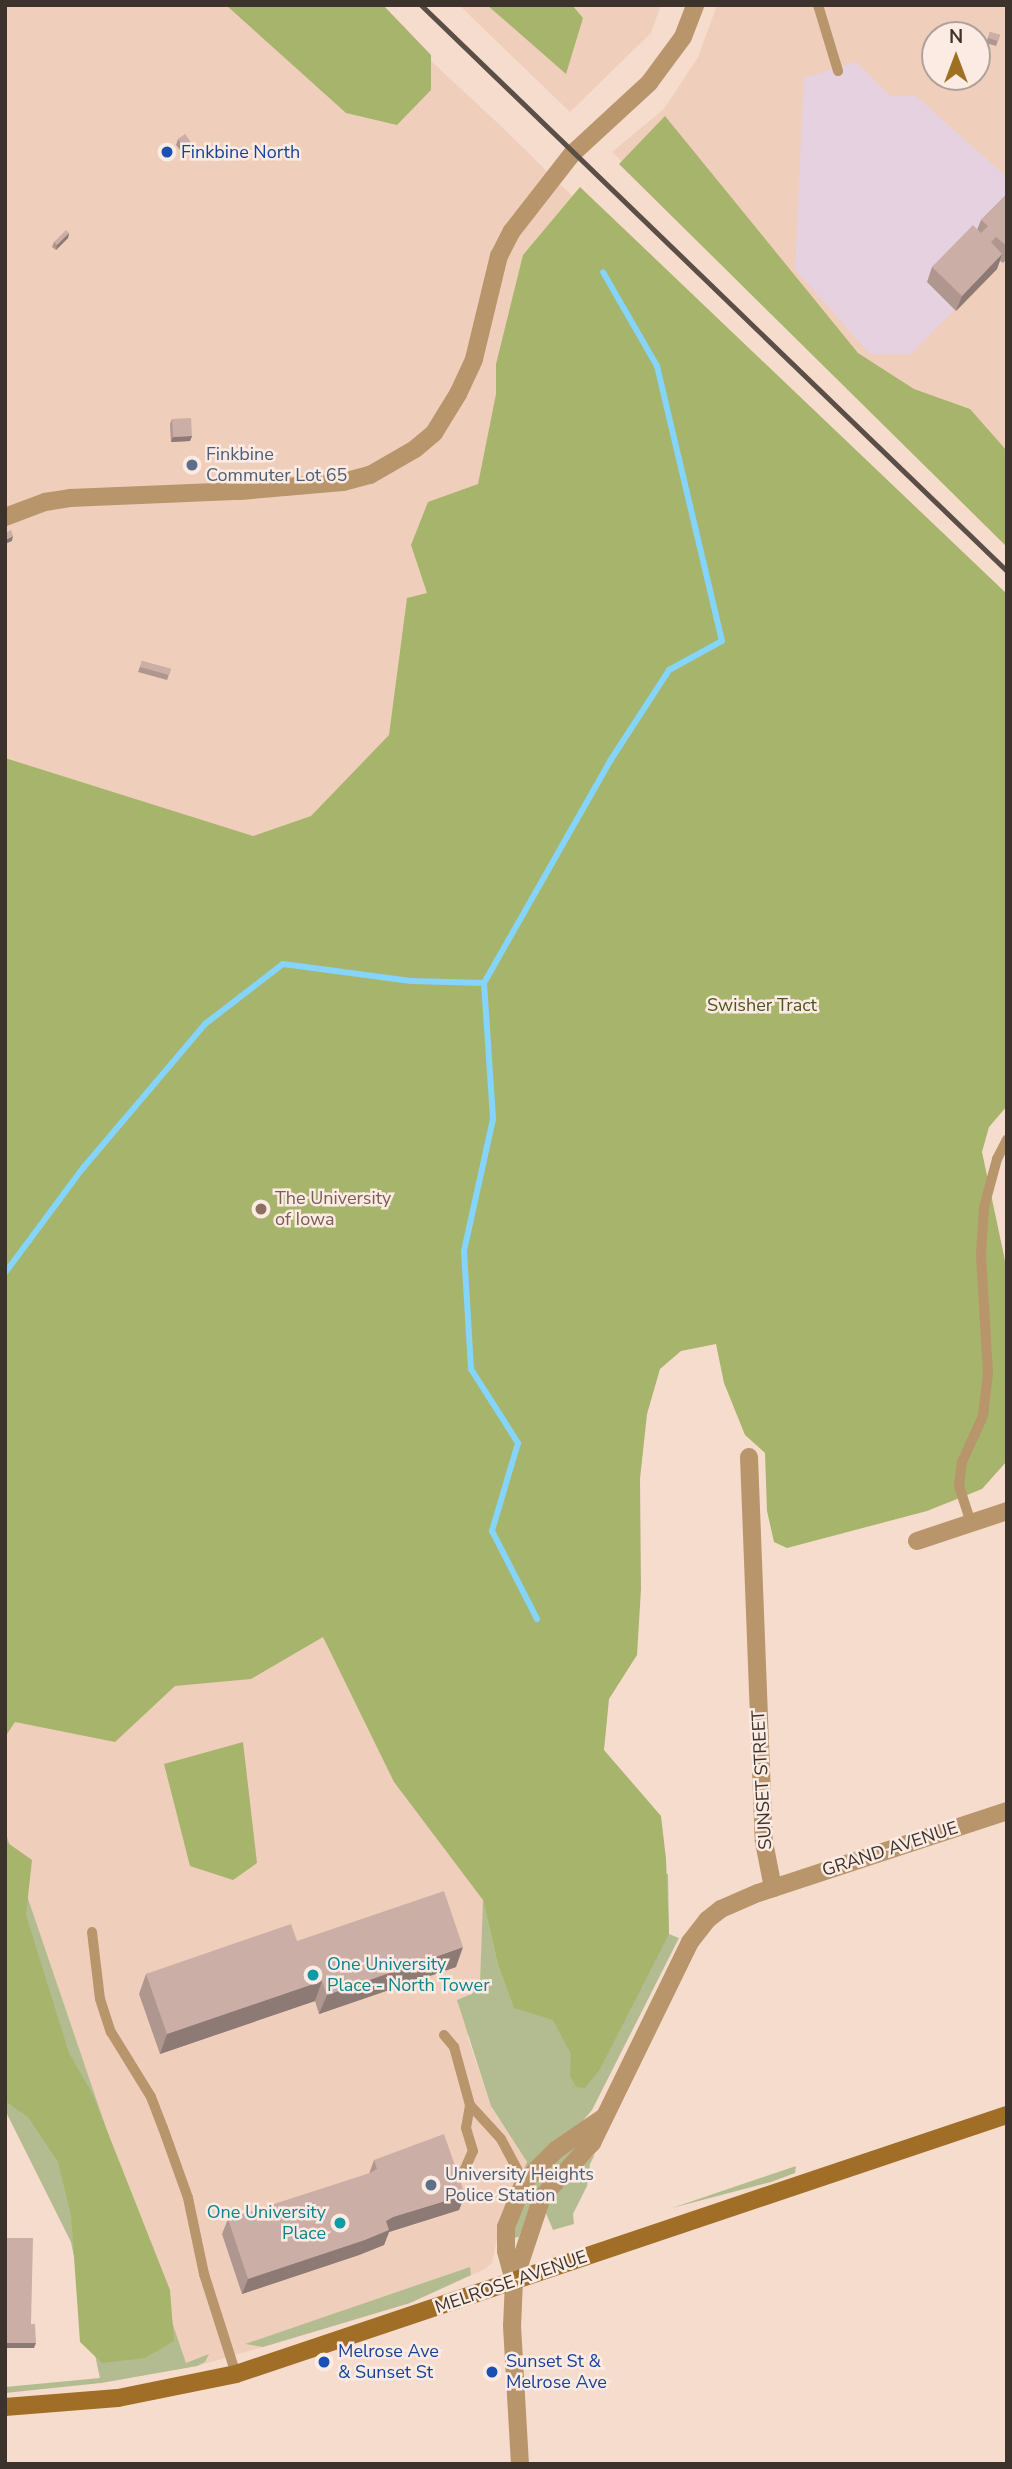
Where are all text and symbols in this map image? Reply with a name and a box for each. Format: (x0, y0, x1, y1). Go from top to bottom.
north arrow (921, 21, 991, 91)
text: N (949, 24, 963, 50)
place label: Finkbine North (181, 141, 300, 163)
marker: Finkbine North (159, 144, 175, 160)
place label: Finkbine Commuter Lot 65 (206, 444, 347, 486)
marker: Finkbine Commuter Lot 65 (184, 457, 200, 473)
park label: Swisher Tract (707, 994, 817, 1016)
place label: The University of Iowa (275, 1188, 391, 1230)
marker: The University of Iowa (253, 1201, 269, 1217)
street label: SUNSET STREET (748, 1710, 776, 1850)
street label: GRAND AVENUE (819, 1817, 961, 1881)
place label: One University Place - North Tower (327, 1954, 490, 1996)
marker: One University Place - North Tower (305, 1967, 321, 1983)
place label: University Heights Police Station (445, 2164, 594, 2206)
marker: University Heights Police Station (423, 2177, 439, 2193)
place label: One University Place (207, 2202, 326, 2244)
marker: One University Place (332, 2215, 348, 2231)
street label: MELROSE AVENUE (432, 2246, 590, 2318)
place label: Melrose Ave & Sunset St (338, 2341, 439, 2384)
place label: Sunset St & Melrose Ave (506, 2351, 607, 2394)
marker: Melrose Ave & Sunset St (316, 2354, 332, 2370)
marker: Sunset St & Melrose Ave (484, 2364, 500, 2380)

